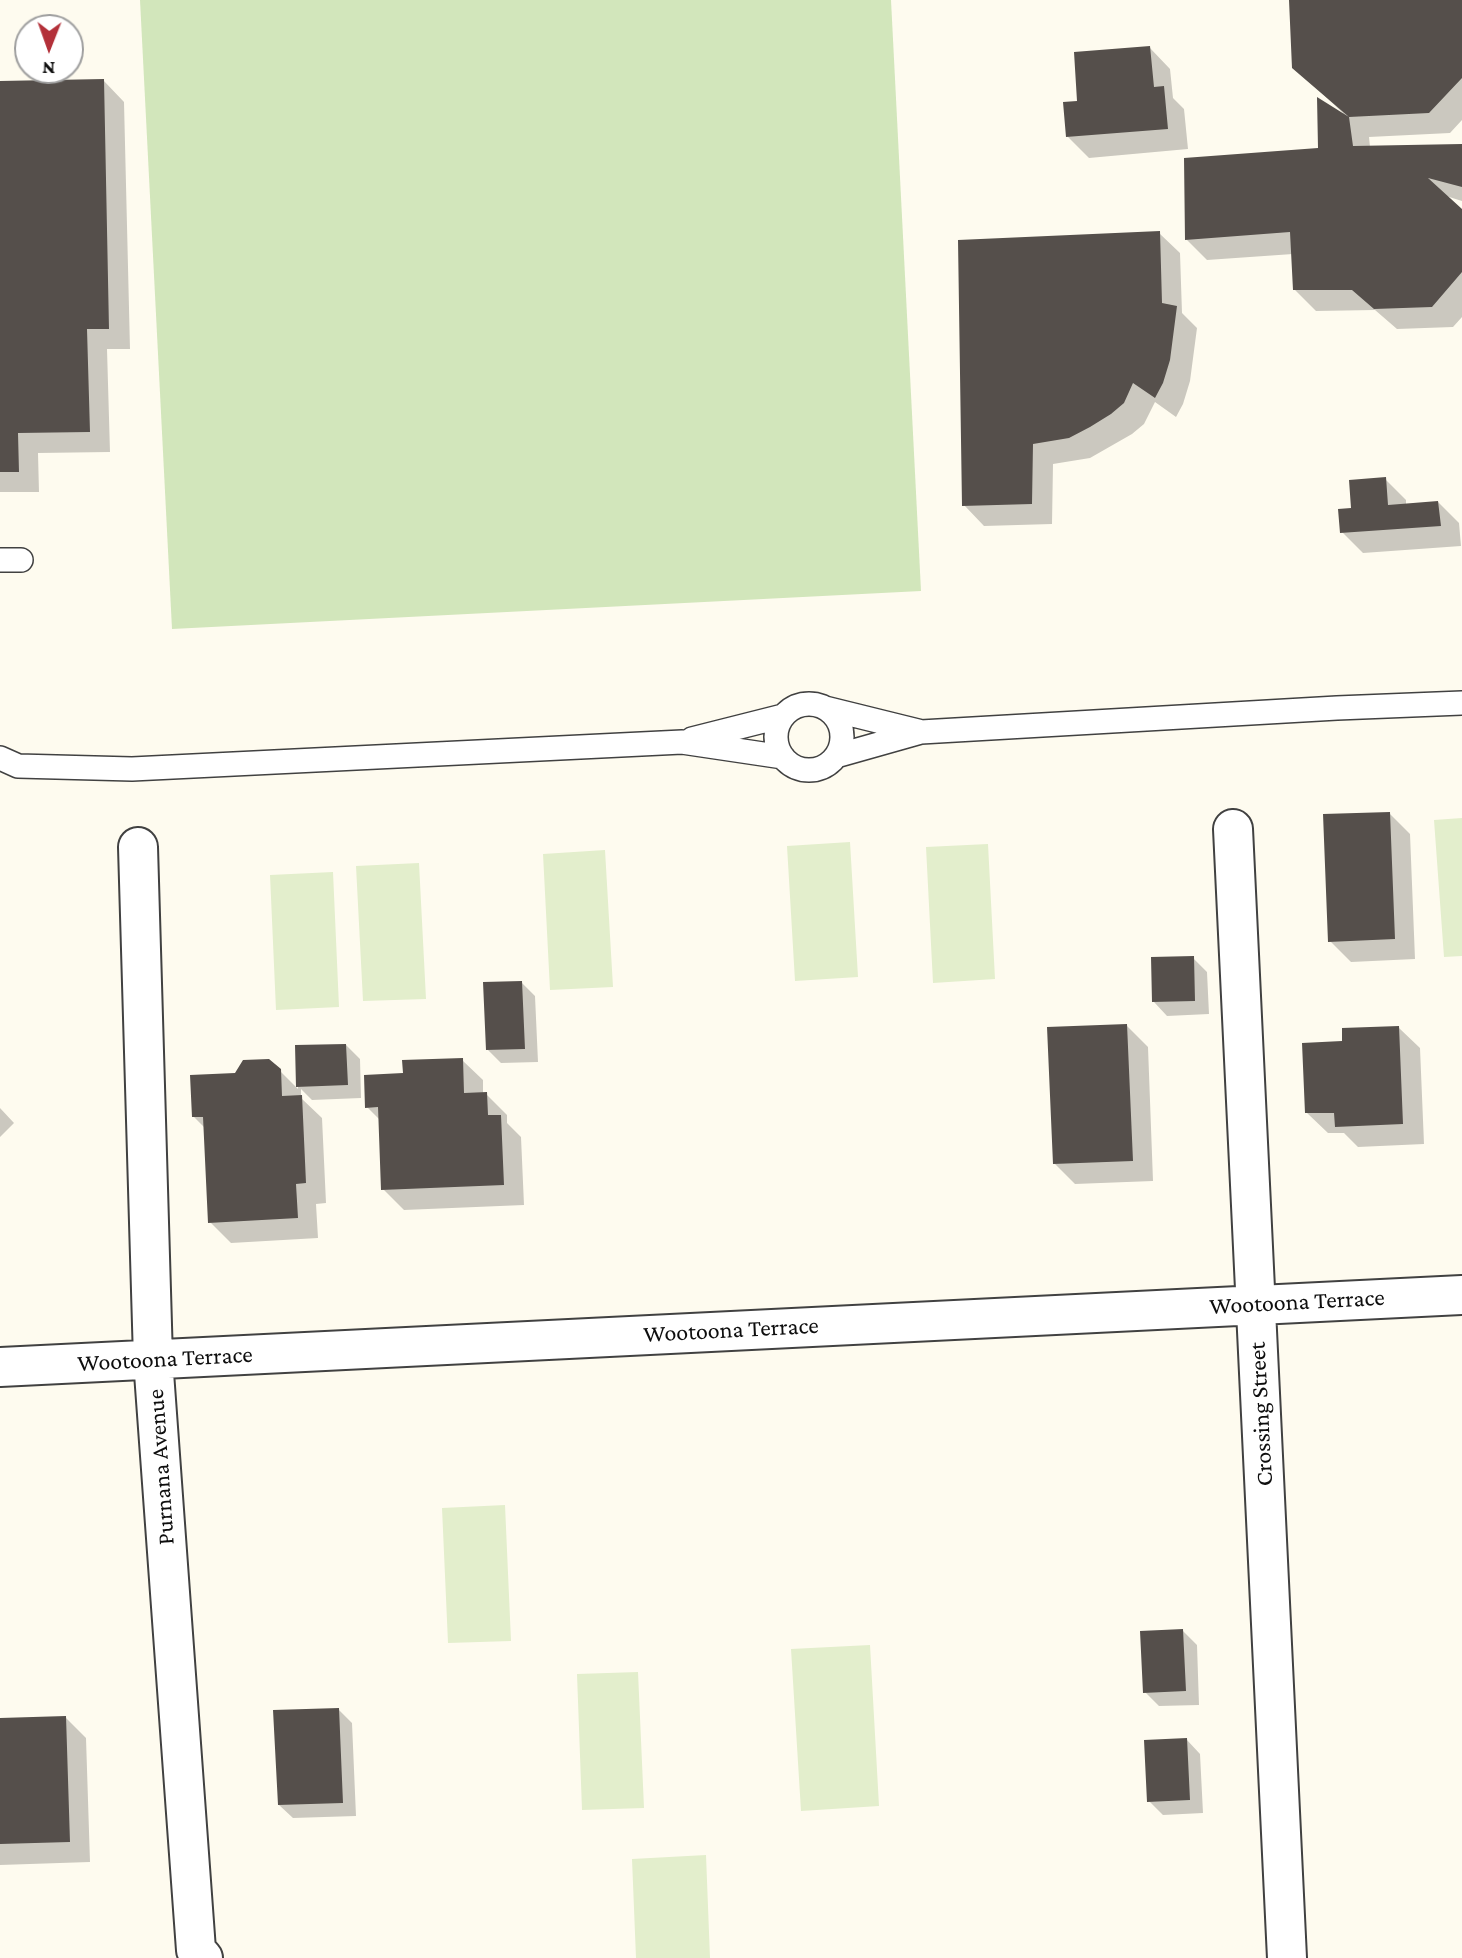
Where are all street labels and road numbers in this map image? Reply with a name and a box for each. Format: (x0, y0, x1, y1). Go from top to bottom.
street label: Wootoona Terrace (1209, 1283, 1385, 1321)
street label: Wootoona Terrace (643, 1311, 819, 1349)
street label: Wootoona Terrace (77, 1340, 253, 1378)
street label: Crossing Street (1243, 1341, 1279, 1487)
street label: Purnana Avenue (141, 1388, 181, 1546)

